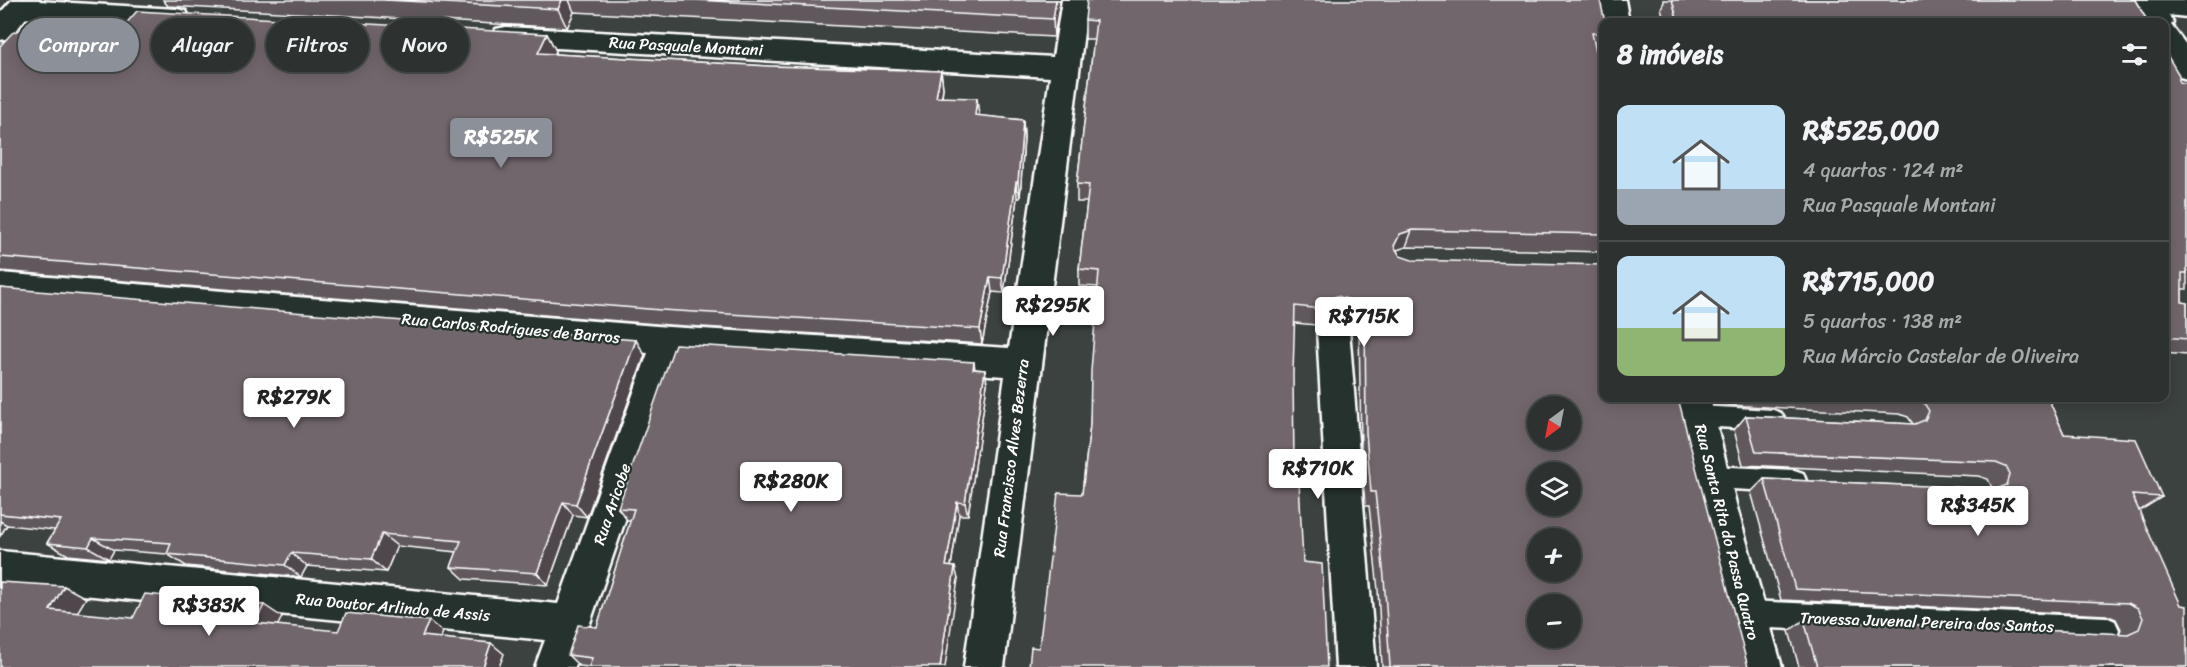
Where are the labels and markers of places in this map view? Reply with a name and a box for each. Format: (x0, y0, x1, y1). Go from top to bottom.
pin: R$525K (452, 118, 550, 169)
pin: R$295K (1004, 286, 1102, 337)
pin: R$715K (1315, 297, 1413, 348)
pin: R$279K (245, 378, 343, 429)
pin: R$710K (1269, 449, 1367, 500)
pin: R$280K (742, 462, 840, 513)
pin: R$345K (1929, 486, 2027, 537)
pin: R$383K (160, 586, 258, 637)

